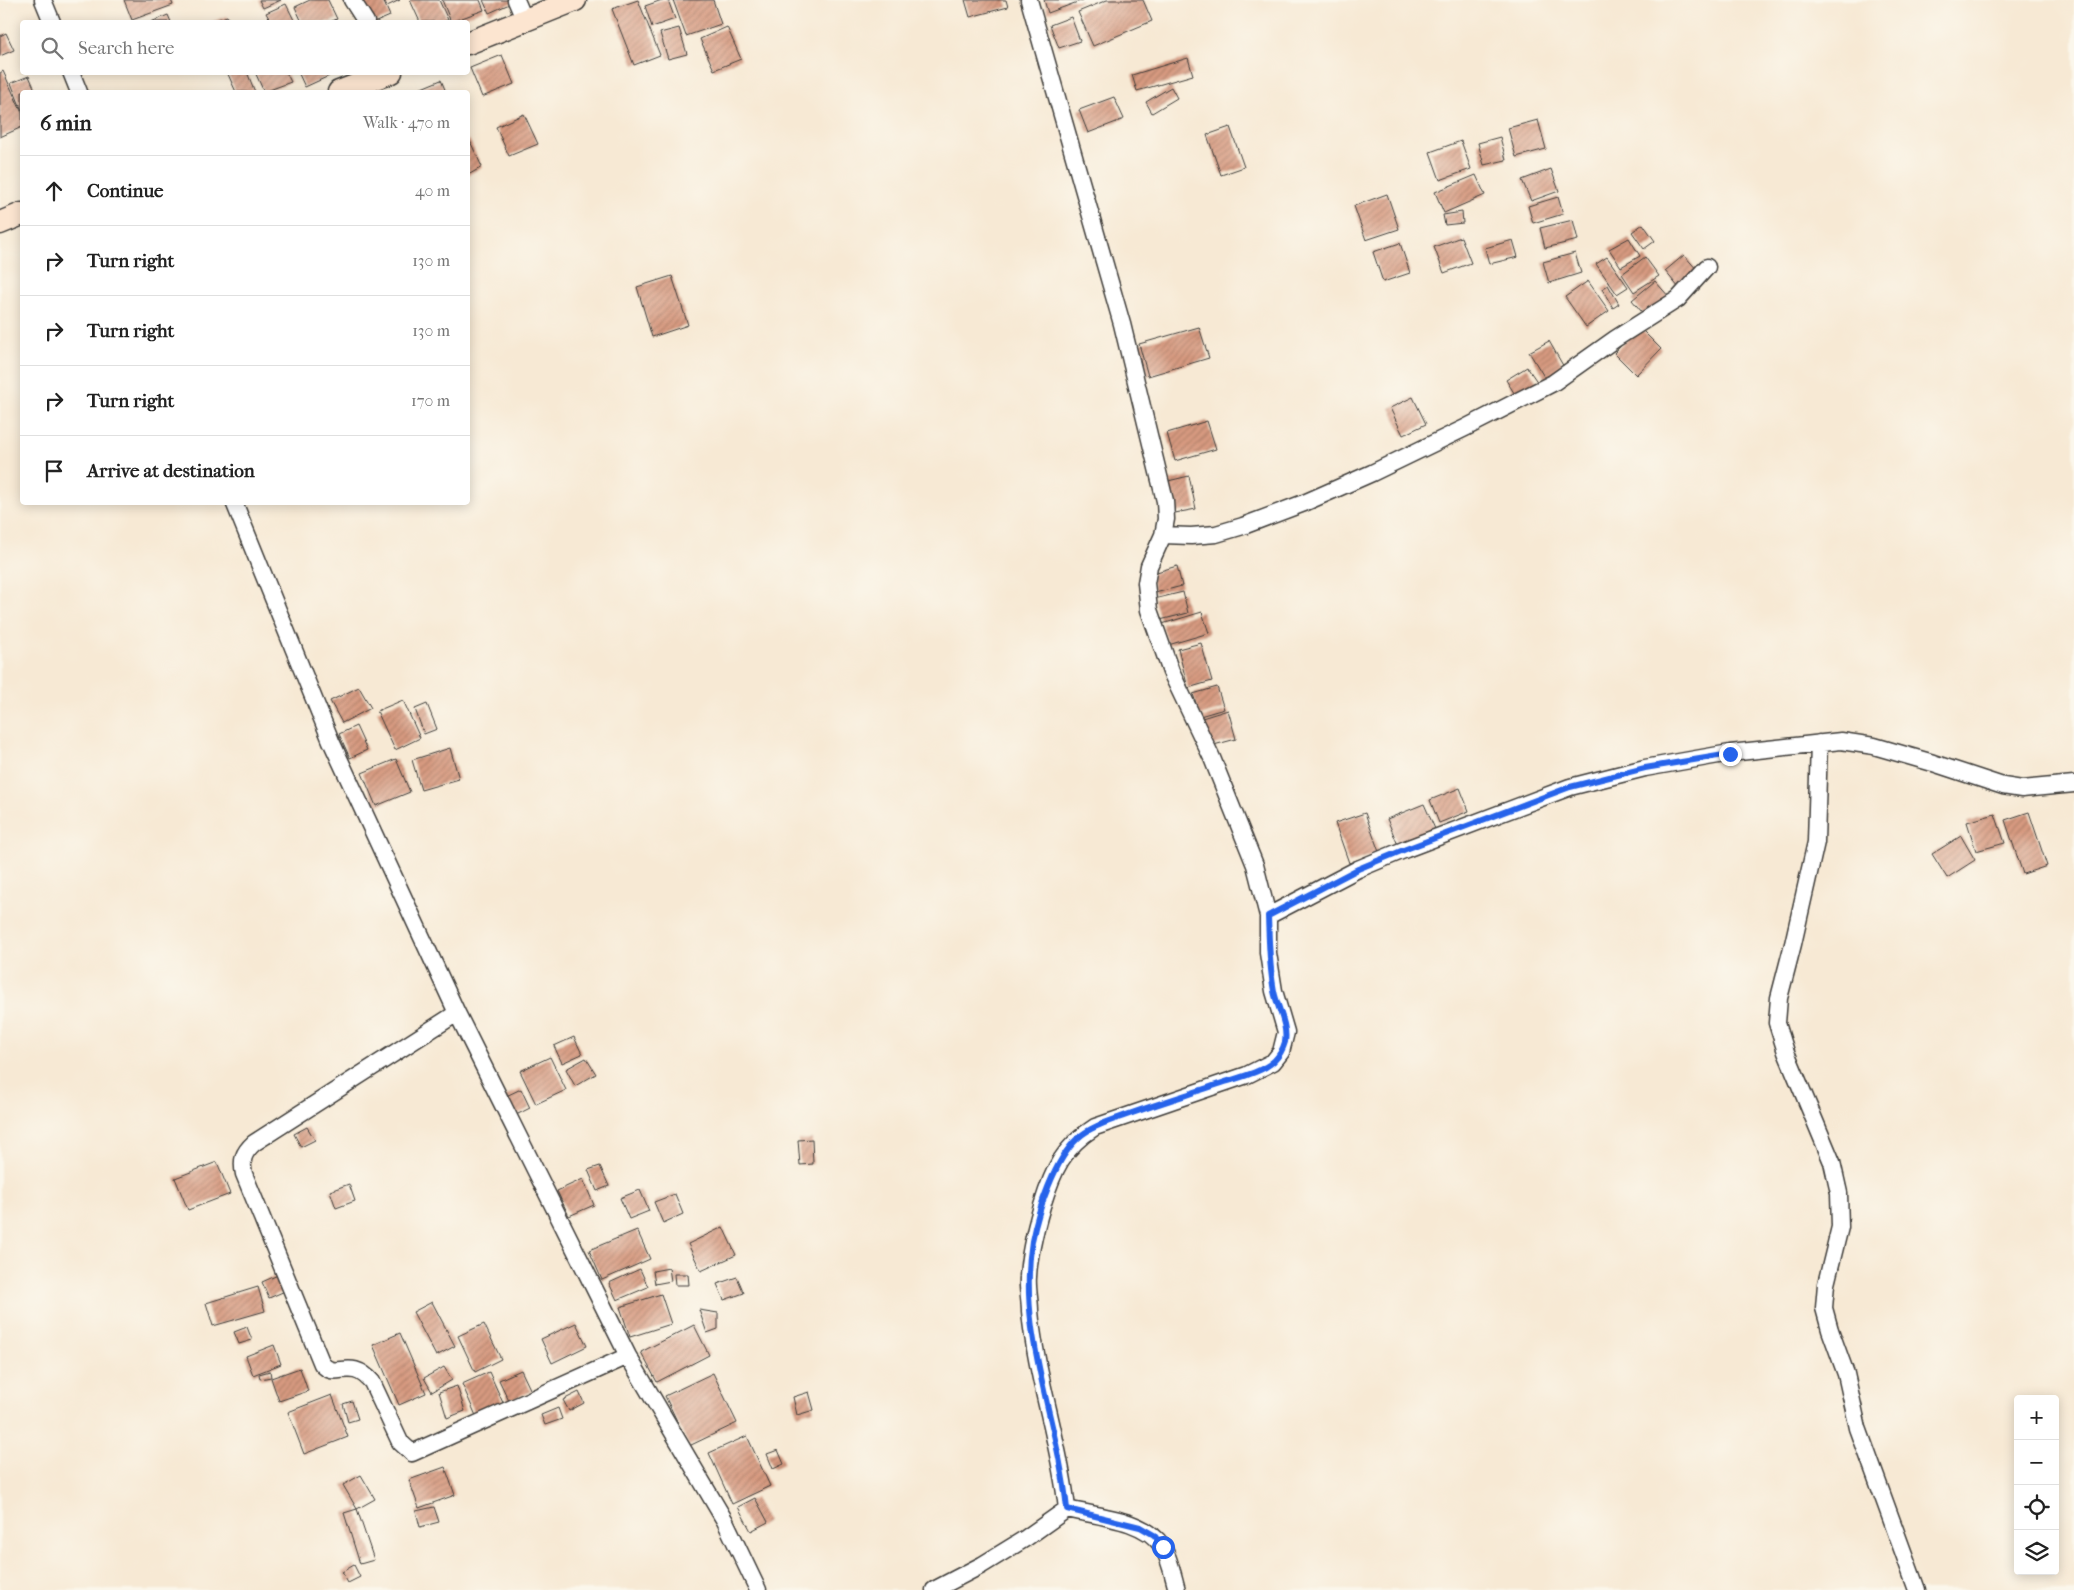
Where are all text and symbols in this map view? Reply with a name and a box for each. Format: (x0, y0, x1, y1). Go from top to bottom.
search box (20, 20, 470, 75)
icon: search (38, 34, 66, 62)
text: Search here (78, 37, 174, 59)
text: 6 min (40, 111, 92, 135)
text: Walk · 470 m (363, 113, 450, 132)
icon: ahead (40, 177, 68, 205)
text: Continue (87, 180, 163, 202)
text: 40 m (415, 181, 450, 200)
icon: right (40, 247, 68, 275)
text: Turn right (87, 250, 174, 272)
text: 130 m (412, 251, 450, 270)
icon: right (40, 317, 68, 345)
text: Turn right (87, 320, 174, 342)
text: 130 m (412, 321, 450, 340)
icon: right (40, 387, 68, 415)
text: Turn right (87, 390, 174, 412)
text: 170 m (411, 391, 450, 410)
icon: arrive (40, 457, 68, 485)
text: Arrive at destination (87, 460, 255, 482)
route end (1719, 743, 1742, 766)
map controls (2014, 1395, 2059, 1575)
button: + (2014, 1395, 2059, 1440)
button: − (2014, 1440, 2059, 1485)
button: locate (2014, 1485, 2059, 1530)
button: layers (2014, 1530, 2059, 1575)
route start (1152, 1536, 1175, 1559)

